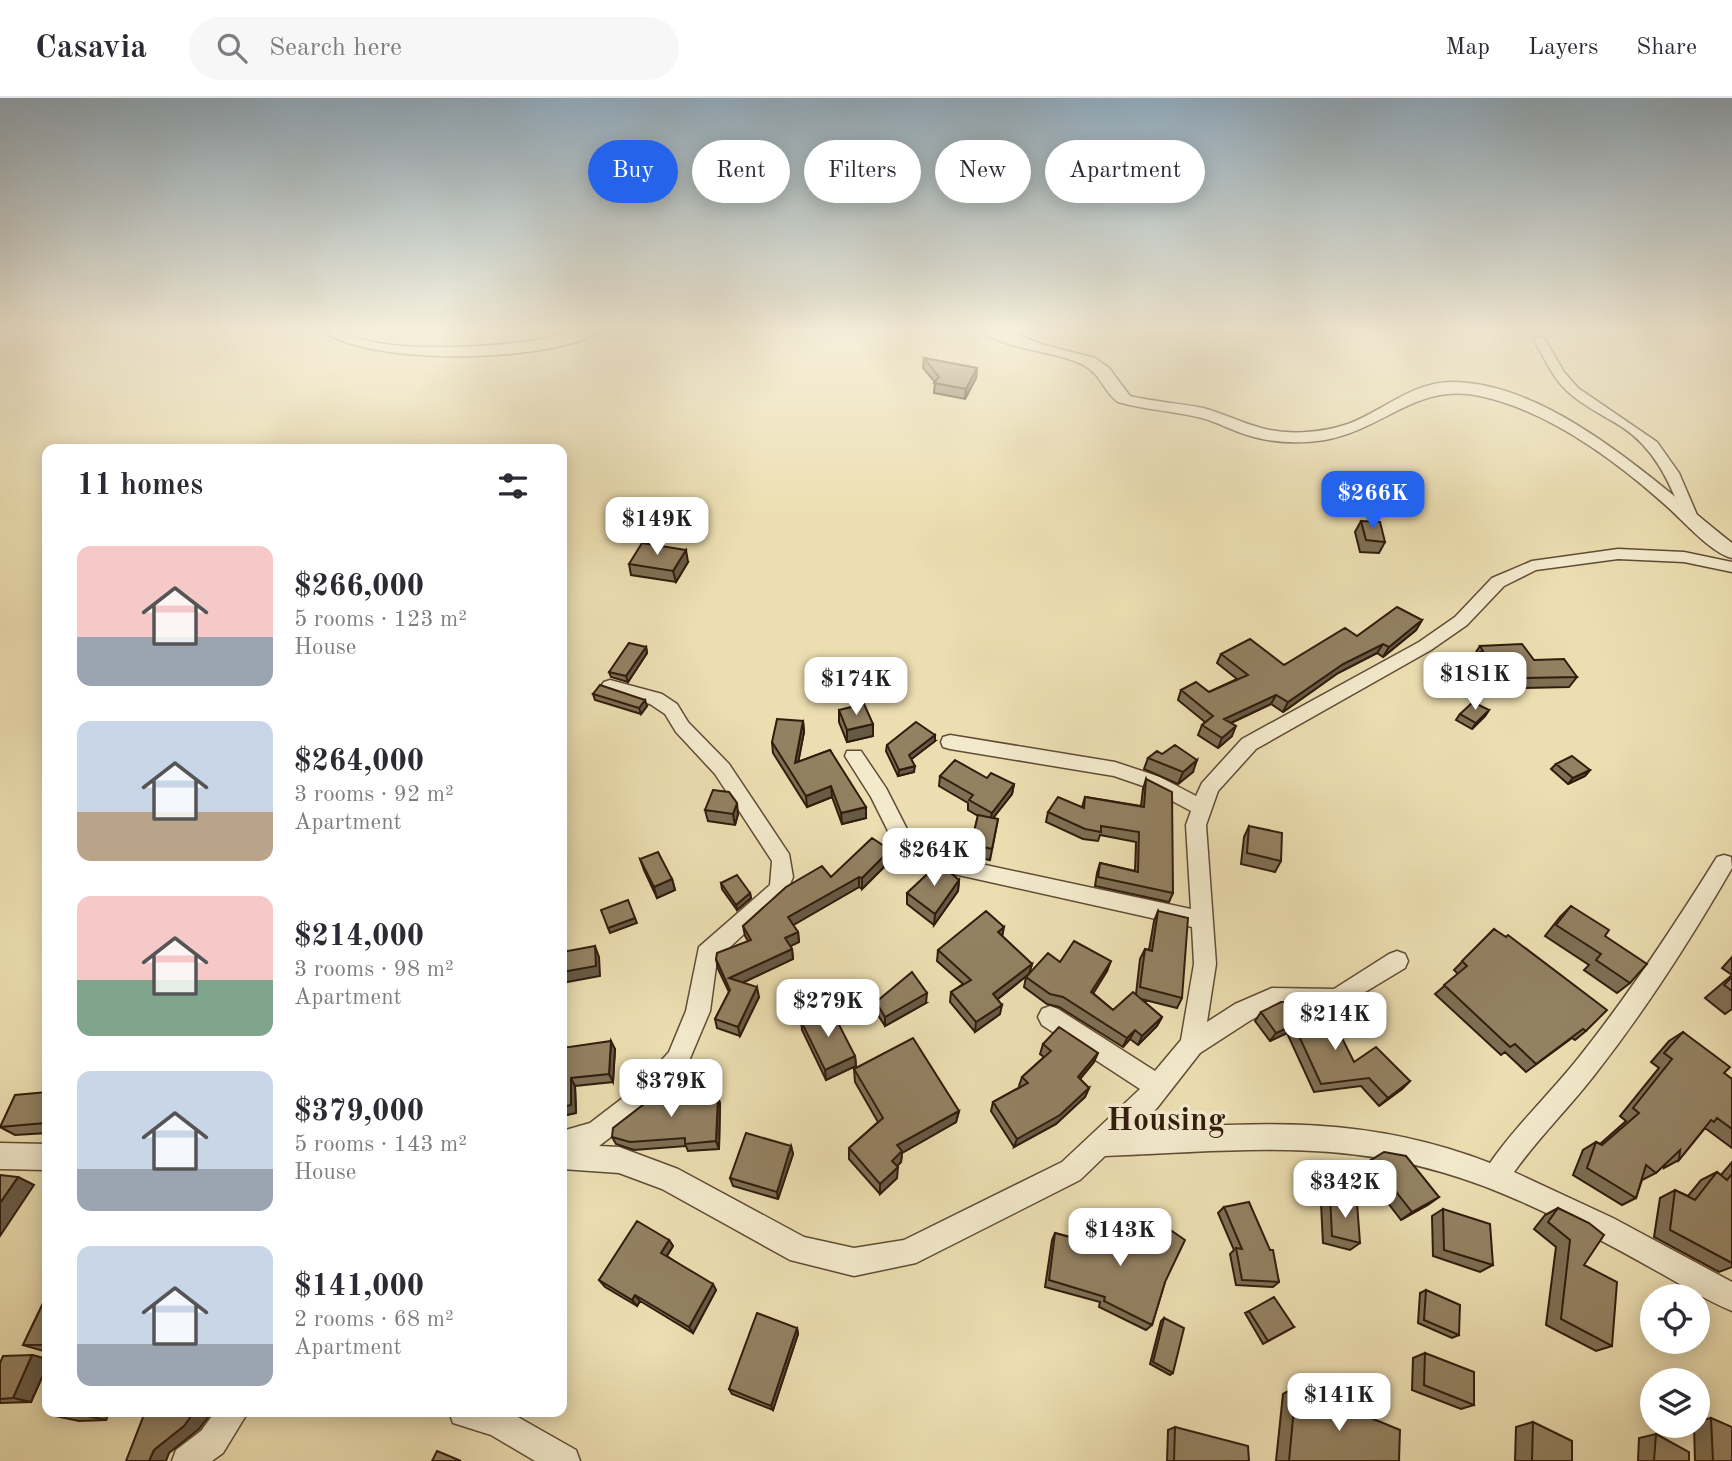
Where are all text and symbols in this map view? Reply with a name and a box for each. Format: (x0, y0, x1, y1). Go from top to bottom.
search box (189, 17, 679, 80)
icon: search (213, 29, 251, 67)
text: Casavia (35, 32, 147, 65)
text: Search here (269, 35, 402, 61)
text: Map (1446, 36, 1490, 60)
text: Layers (1528, 36, 1598, 60)
text: Share (1636, 36, 1697, 60)
chip: Buy (588, 140, 678, 203)
chip: Rent (692, 140, 790, 203)
chip: Filters (804, 140, 921, 203)
chip: New (935, 140, 1031, 203)
chip: Apartment (1045, 140, 1205, 203)
icon: filters (494, 467, 532, 505)
text: 11 homes (77, 471, 203, 501)
pin: $266K (1324, 472, 1422, 531)
text: $266K (1337, 482, 1409, 505)
pin: $149K (608, 498, 706, 557)
text: $149K (621, 508, 693, 531)
text: $266,000 (294, 572, 424, 602)
icon: home (133, 574, 217, 658)
text: 5 rooms · 123 m² (294, 608, 467, 631)
text: House (294, 636, 356, 659)
pin: $181K (1426, 652, 1524, 712)
pin: $174K (807, 658, 905, 717)
text: $181K (1439, 663, 1511, 686)
text: $174K (820, 668, 892, 691)
text: $264,000 (294, 747, 424, 777)
icon: home (133, 749, 217, 833)
text: 3 rooms · 92 m² (294, 783, 454, 806)
text: Apartment (294, 811, 402, 834)
pin: $264K (885, 828, 983, 888)
text: $264K (898, 839, 970, 862)
text: $214,000 (294, 922, 424, 952)
icon: home (133, 924, 217, 1008)
text: 3 rooms · 98 m² (294, 958, 454, 981)
pin: $279K (779, 979, 877, 1039)
text: Apartment (294, 986, 402, 1009)
text: $279K (792, 990, 864, 1013)
pin: $214K (1286, 992, 1384, 1052)
text: $214K (1299, 1003, 1371, 1026)
pin: $379K (622, 1060, 720, 1119)
text: $379K (635, 1070, 707, 1093)
text: $379,000 (294, 1097, 424, 1127)
icon: home (133, 1099, 217, 1183)
district label: Housing (1107, 1106, 1226, 1138)
text: 5 rooms · 143 m² (294, 1133, 467, 1156)
pin: $342K (1296, 1160, 1394, 1220)
text: House (294, 1161, 356, 1184)
text: $342K (1309, 1171, 1381, 1194)
pin: $143K (1071, 1208, 1169, 1268)
text: $143K (1084, 1219, 1156, 1242)
text: $141,000 (294, 1272, 424, 1302)
icon: home (133, 1274, 217, 1358)
map controls (1640, 1284, 1710, 1438)
button: locate (1640, 1284, 1710, 1354)
text: 2 rooms · 68 m² (294, 1308, 454, 1331)
text: Apartment (294, 1336, 402, 1359)
button: layers (1640, 1368, 1710, 1438)
pin: $141K (1290, 1374, 1388, 1433)
text: $141K (1303, 1384, 1375, 1407)

